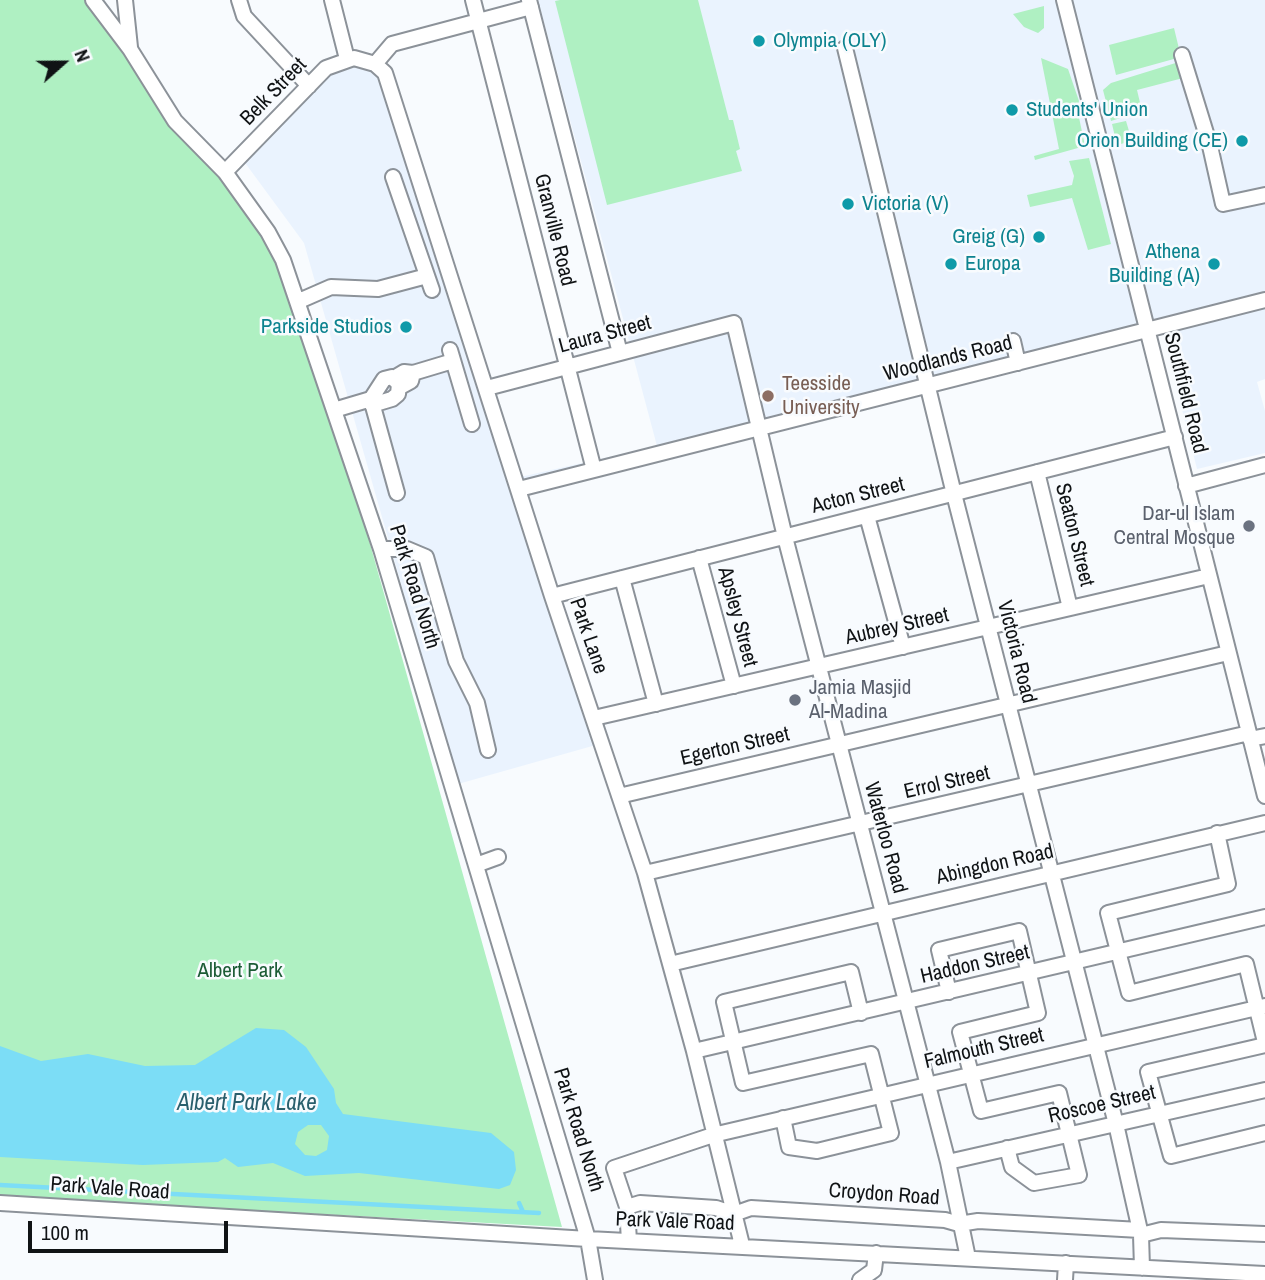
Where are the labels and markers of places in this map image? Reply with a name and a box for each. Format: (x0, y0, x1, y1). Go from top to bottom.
place label: Olympia (OLY) (773, 28, 887, 54)
marker: Olympia (OLY) (751, 33, 767, 49)
place label: Students' Union (1026, 97, 1148, 123)
marker: Students' Union (1004, 102, 1020, 118)
place label: Orion Building (CE) (1077, 128, 1228, 154)
marker: Orion Building (CE) (1234, 133, 1250, 149)
place label: Victoria (V) (862, 191, 949, 217)
marker: Victoria (V) (840, 196, 856, 212)
place label: Greig (G) (952, 224, 1025, 250)
marker: Greig (G) (1031, 229, 1047, 245)
place label: Athena Building (A) (1109, 239, 1200, 289)
place label: Europa (965, 251, 1021, 277)
marker: Europa (943, 256, 959, 272)
marker: Athena Building (A) (1206, 256, 1222, 272)
place label: Parkside Studios (261, 314, 392, 340)
marker: Parkside Studios (398, 319, 414, 335)
place label: Teesside University (782, 371, 860, 421)
marker: Teesside University (760, 388, 776, 404)
place label: Dar-ul Islam Central Mosque (1113, 501, 1235, 551)
marker: Dar-ul Islam Central Mosque (1241, 518, 1257, 534)
place label: Jamia Masjid Al-Madina (809, 675, 911, 725)
marker: Jamia Masjid Al-Madina (787, 692, 803, 708)

